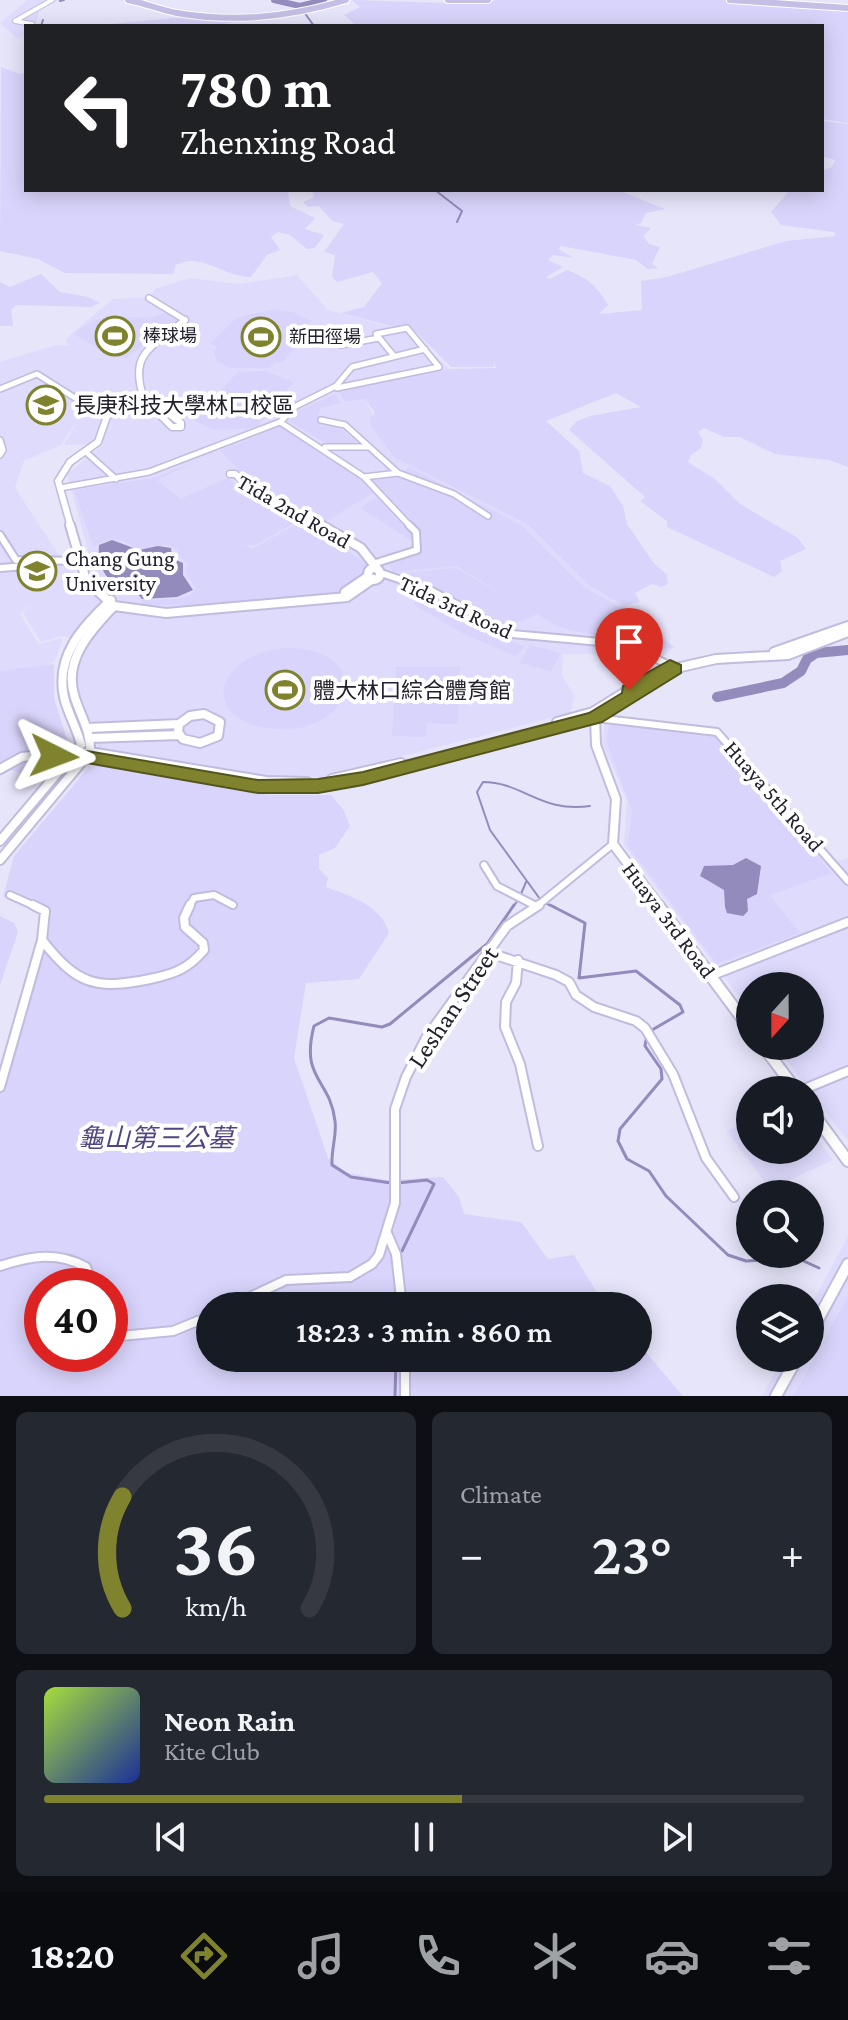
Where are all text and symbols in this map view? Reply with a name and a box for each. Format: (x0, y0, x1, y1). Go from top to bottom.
icon: left (48, 56, 152, 160)
text: 780 m (180, 57, 331, 119)
text: Zhenxing Road (180, 122, 396, 162)
sports icon: 棒球場 (94, 315, 136, 357)
sports icon: 新田徑場 (240, 316, 282, 358)
place label: 棒球場 (143, 326, 197, 346)
place label: 新田徑場 (289, 327, 361, 347)
school or university icon: 長庚科技大學林口校區 (25, 384, 67, 426)
place label: 長庚科技大學林口校區 (74, 393, 294, 418)
street label: Tida 2nd Road (233, 469, 355, 554)
place label: Chang Gung University (65, 546, 175, 596)
school or university icon: Chang Gung University (16, 550, 58, 592)
street label: Tida 3rd Road (396, 570, 517, 644)
pin (595, 608, 663, 690)
icon: arrive (607, 620, 651, 664)
sports icon: 體大林口綜合體育館 (264, 669, 306, 711)
place label: 體大林口綜合體育館 (313, 678, 511, 703)
position arrow (12, 714, 96, 798)
street label: Huaya 5th Road (719, 736, 829, 857)
street label: Huaya 3rd Road (617, 857, 721, 983)
street label: Leshan Street (402, 940, 504, 1073)
north arrow (736, 972, 824, 1060)
map controls (736, 972, 824, 1372)
button: sound (736, 1076, 824, 1164)
park label: 龜山第三公墓 (78, 1124, 238, 1153)
button: search (736, 1180, 824, 1268)
speed limit sign: 40 (24, 1268, 128, 1372)
button: layers (736, 1284, 824, 1372)
text: 18:23 · 3 min · 860 m (296, 1315, 552, 1348)
text: Climate (460, 1480, 542, 1509)
text: 36 (173, 1500, 259, 1593)
text: 23° (592, 1520, 672, 1587)
text: − (460, 1530, 483, 1578)
text: + (781, 1530, 804, 1578)
text: km/h (185, 1590, 247, 1622)
text: Neon Rain (164, 1704, 295, 1737)
text: Kite Club (164, 1737, 260, 1766)
icon: previous (149, 1815, 193, 1859)
icon: pause (402, 1815, 446, 1859)
icon: next (655, 1815, 699, 1859)
icon: directions (176, 1928, 232, 1984)
icon: music (293, 1928, 349, 1984)
icon: phone (410, 1928, 466, 1984)
icon: climate (527, 1928, 583, 1984)
icon: car (644, 1928, 700, 1984)
icon: filters (761, 1928, 817, 1984)
text: 18:20 (31, 1936, 115, 1976)

